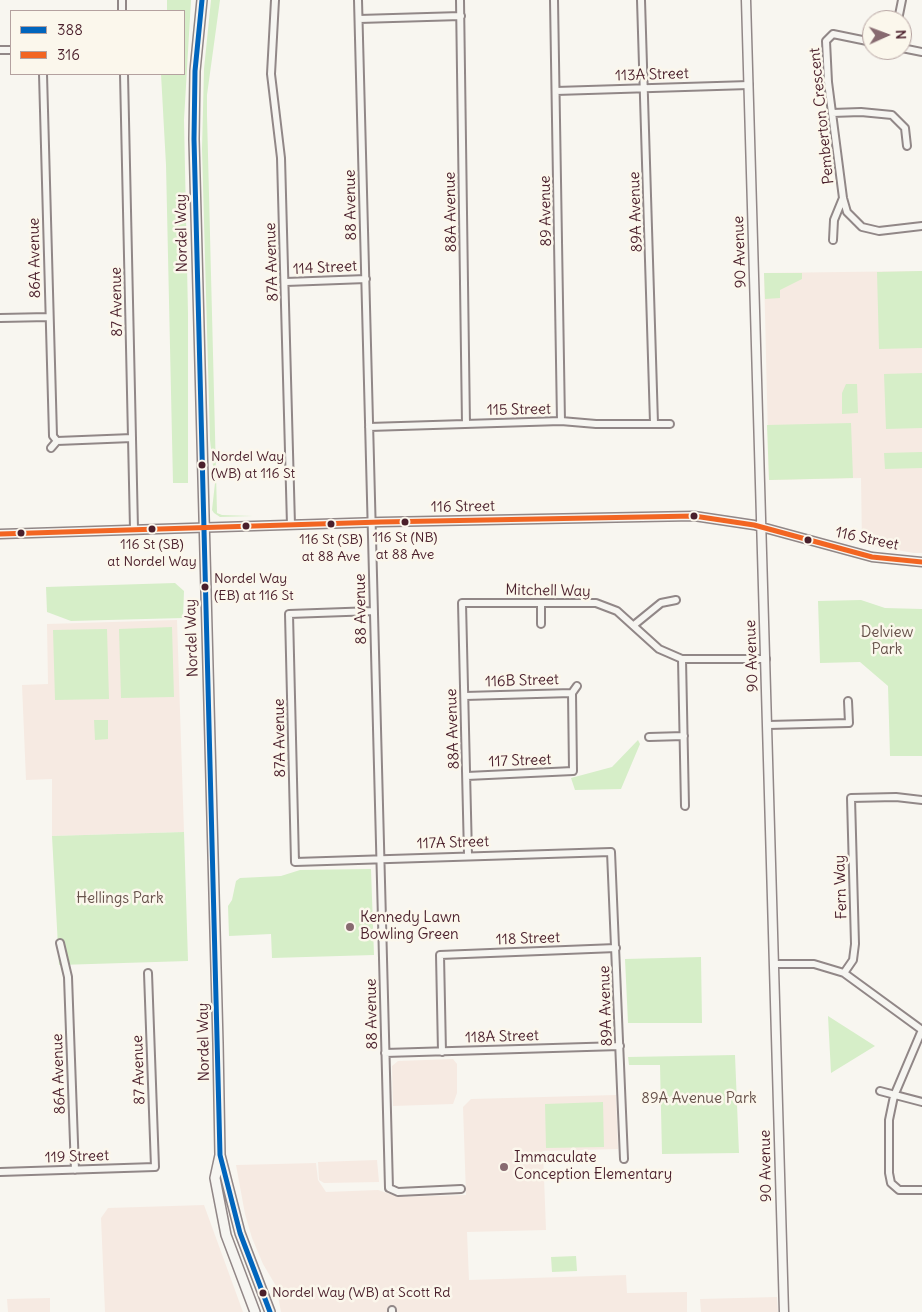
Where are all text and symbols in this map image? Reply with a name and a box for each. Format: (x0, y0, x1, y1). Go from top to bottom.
legend (10, 10, 185, 75)
north arrow (862, 10, 912, 60)
text: 388 (57, 20, 83, 39)
text: N (892, 29, 910, 40)
text: 316 (57, 45, 80, 64)
street label: Pemberton Crescent (806, 47, 838, 185)
street label: 113A Street (615, 65, 689, 85)
street label: 88 Avenue (341, 169, 361, 241)
street label: 88A Avenue (441, 171, 461, 253)
street label: 89A Avenue (626, 171, 646, 253)
street label: 89 Avenue (536, 175, 556, 247)
street label: Nordel Way (172, 194, 192, 272)
street label: 90 Avenue (730, 216, 750, 288)
street label: 86A Avenue (25, 217, 45, 299)
street label: 87A Avenue (262, 222, 282, 302)
street label: 114 Street (292, 257, 358, 279)
street label: 87 Avenue (107, 267, 127, 337)
street label: 115 Street (487, 400, 551, 420)
place label: Nordel Way (WB) at 116 St (211, 449, 295, 482)
marker: Nordel Way (WB) at 116 St (197, 460, 207, 470)
street label: 116 Street (431, 497, 495, 517)
unlabelled marker (689, 511, 699, 521)
marker: 116 St (NB) at 88 Ave (400, 517, 410, 527)
marker: 116 St (SB) at 88 Ave (326, 519, 336, 529)
unlabelled marker (241, 521, 251, 531)
marker: 116 St (SB) at Nordel Way (147, 524, 157, 534)
street label: 116 Street (834, 524, 900, 554)
unlabelled marker (16, 528, 26, 538)
place label: 116 St (NB) at 88 Ave (372, 530, 438, 562)
place label: 116 St (SB) at 88 Ave (299, 532, 363, 564)
unlabelled marker (803, 535, 813, 545)
place label: 116 St (SB) at Nordel Way (107, 537, 197, 570)
place label: Nordel Way (EB) at 116 St (214, 571, 294, 604)
street label: 88 Avenue (351, 573, 371, 645)
street label: Mitchell Way (505, 581, 591, 601)
marker: Nordel Way (EB) at 116 St (200, 582, 210, 592)
street label: Nordel Way (182, 598, 202, 678)
street label: 90 Avenue (742, 620, 762, 692)
park label: Delview Park (861, 624, 913, 659)
street label: 116B Street (485, 671, 559, 691)
street label: 88A Avenue (443, 688, 463, 770)
street label: 87A Avenue (270, 698, 290, 778)
street label: 117 Street (488, 751, 552, 771)
street label: 117A Street (417, 833, 489, 853)
street label: Fern Way (831, 855, 851, 919)
park label: Hellings Park (76, 890, 164, 908)
place label: Kennedy Lawn Bowling Green (360, 909, 460, 944)
marker: Kennedy Lawn Bowling Green (344, 921, 356, 933)
street label: 118 Street (496, 929, 560, 949)
street label: 89A Avenue (596, 965, 616, 1047)
street label: 88 Avenue (362, 978, 382, 1050)
street label: Nordel Way (194, 1003, 214, 1081)
street label: 118A Street (465, 1027, 539, 1047)
street label: 86A Avenue (49, 1033, 69, 1115)
street label: 87 Avenue (129, 1035, 149, 1105)
park label: 89A Avenue Park (641, 1090, 757, 1108)
street label: 90 Avenue (756, 1130, 776, 1202)
street label: 119 Street (45, 1147, 109, 1167)
place label: Immaculate Conception Elementary (514, 1149, 672, 1184)
marker: Immaculate Conception Elementary (498, 1161, 510, 1173)
place label: Nordel Way (WB) at Scott Rd (272, 1285, 450, 1301)
marker: Nordel Way (WB) at Scott Rd (258, 1288, 268, 1298)

